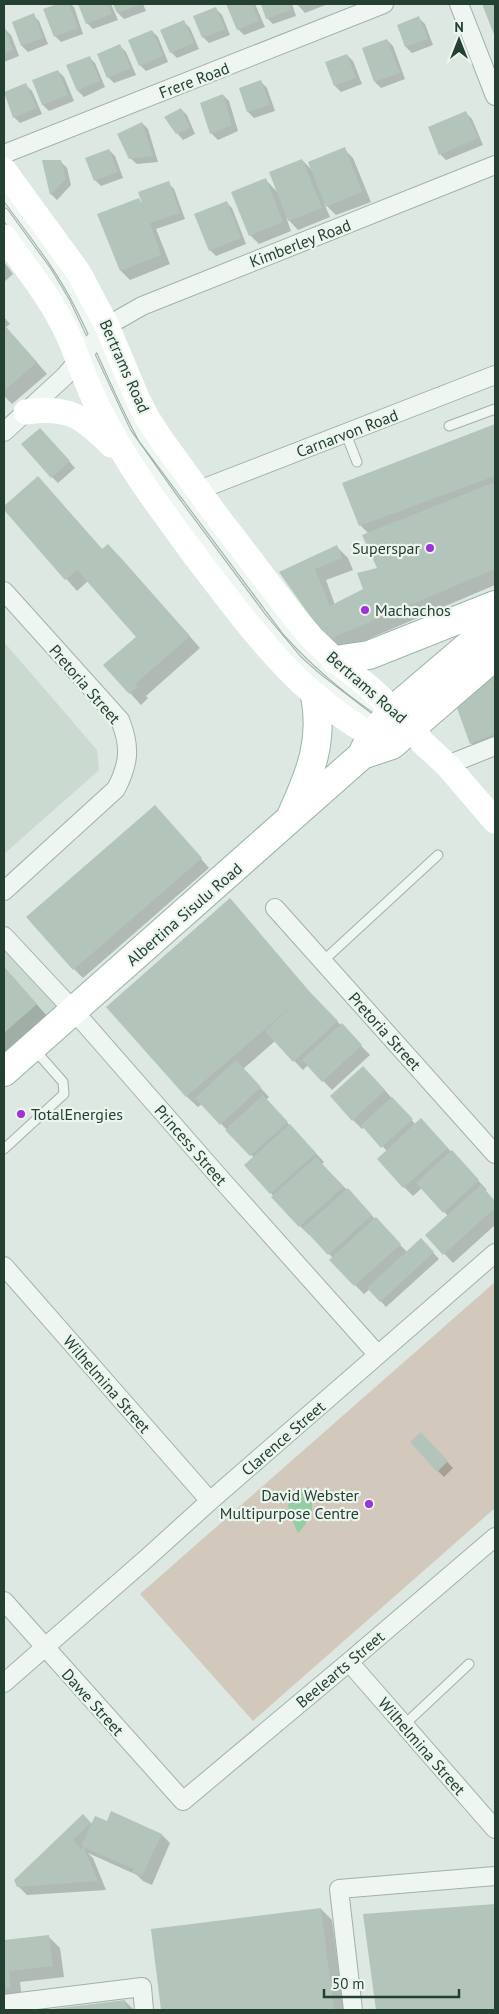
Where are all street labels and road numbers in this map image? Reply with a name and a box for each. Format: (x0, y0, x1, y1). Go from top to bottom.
street label: Frere Road (156, 57, 232, 103)
street label: Kimberley Road (247, 215, 353, 271)
street label: Bertrams Road (96, 316, 154, 416)
street label: Carnarvon Road (293, 404, 401, 462)
street label: Pretoria Street (45, 640, 125, 728)
street label: Bertrams Road (323, 647, 411, 727)
street label: Albertina Sisulu Road (122, 858, 246, 970)
street label: Pretoria Street (345, 988, 426, 1075)
street label: Princess Street (151, 1101, 232, 1190)
street label: Wilhelmina Street (59, 1331, 155, 1437)
street label: Clarence Street (237, 1396, 329, 1480)
street label: Beelearts Street (292, 1626, 389, 1712)
street label: Dawe Street (58, 1664, 129, 1740)
street label: Wilhelmina Street (374, 1693, 470, 1799)

